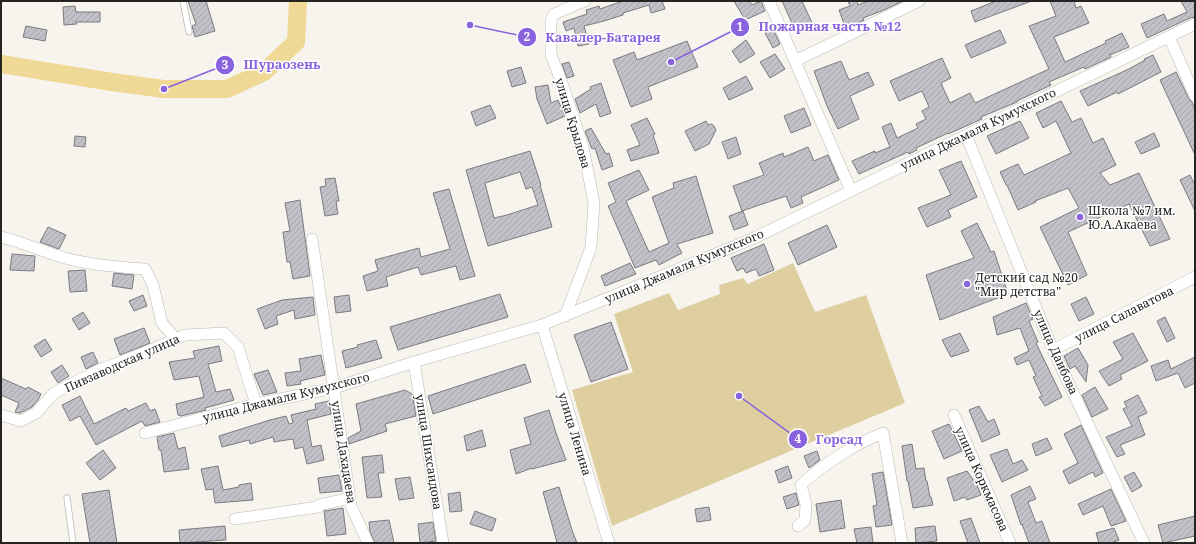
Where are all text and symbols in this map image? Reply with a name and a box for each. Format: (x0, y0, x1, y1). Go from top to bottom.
callout: Пожарная часть №12 (730, 14, 909, 39)
text: Пожарная часть №12 (759, 17, 901, 35)
text: 1 (737, 18, 744, 35)
callout: Кавалер-Батарея (517, 25, 668, 50)
text: 2 (524, 28, 531, 45)
text: Кавалер-Батарея (545, 28, 661, 46)
callout: Шураозень (215, 52, 328, 77)
text: Шураозень (244, 55, 321, 73)
text: 3 (222, 56, 229, 73)
street label: улица Крылова (551, 76, 595, 171)
street label: улица Джамаля Кумухского (897, 84, 1059, 174)
place label: Школа №7 им. Ю.А.Акаева (1088, 202, 1175, 233)
marker: Школа №7 им. Ю.А.Акаева (1075, 212, 1085, 222)
street label: улица Джамаля Кумухского (602, 225, 766, 307)
place label: Детский сад №20 "Мир детства" (975, 269, 1078, 300)
marker: Детский сад №20 "Мир детства" (962, 279, 972, 289)
street label: улица Салаватова (1072, 282, 1176, 346)
street label: улица Даибова (1030, 307, 1082, 397)
street label: Пивзаводская улица (62, 330, 182, 396)
street label: улица Джамаля Кумухского (201, 368, 371, 426)
street label: улица Ленина (554, 390, 596, 478)
street label: улица Шихсаидова (411, 393, 447, 511)
street label: улица Дахадаева (327, 399, 361, 505)
street label: улица Коркмасова (951, 424, 1013, 534)
callout: Горсад (788, 427, 871, 452)
text: 4 (795, 430, 802, 447)
text: Горсад (816, 430, 862, 448)

